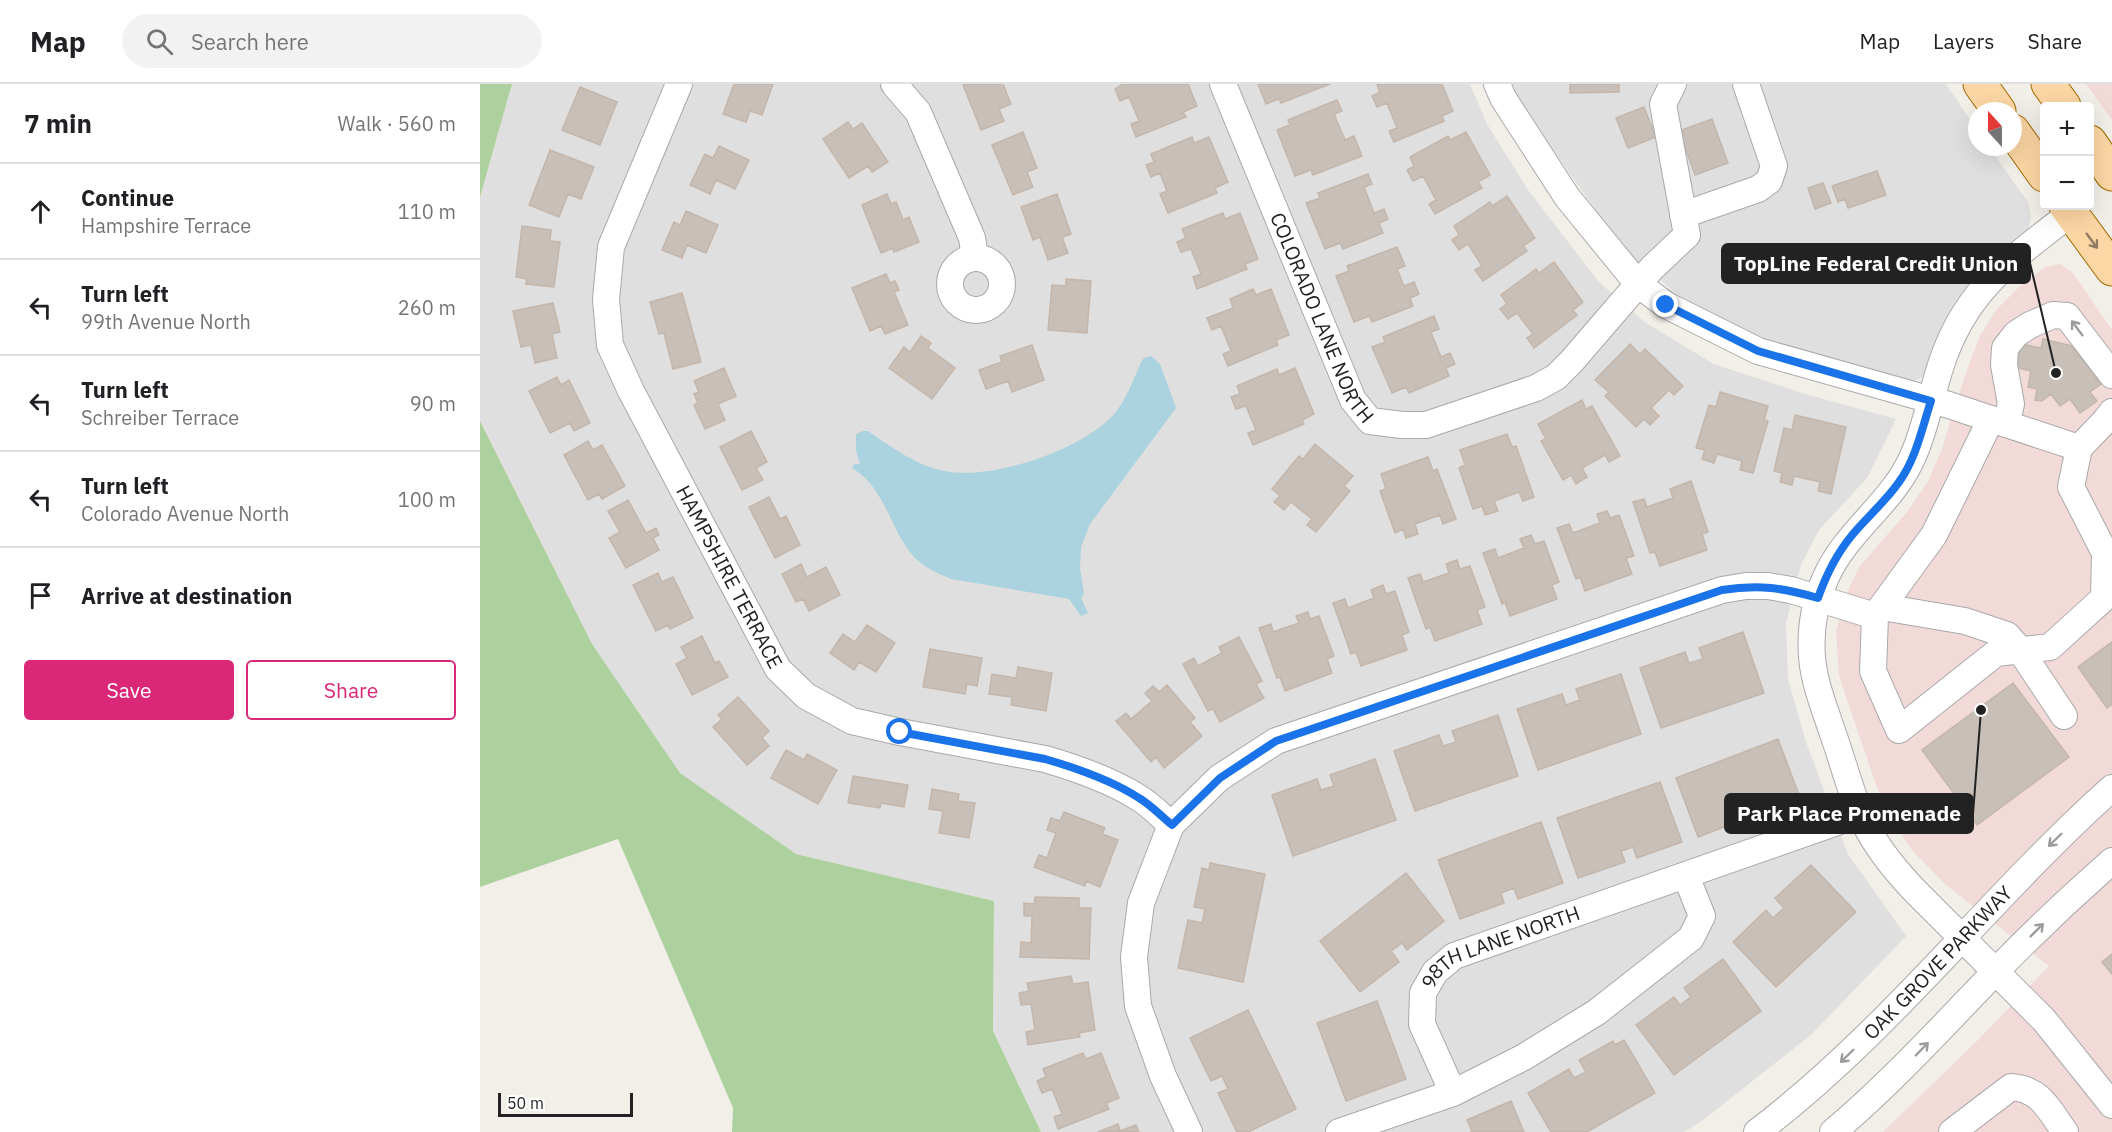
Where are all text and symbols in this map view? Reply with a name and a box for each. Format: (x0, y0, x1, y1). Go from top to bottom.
search box (122, 14, 542, 68)
text: Map (30, 23, 86, 60)
icon: search (143, 25, 176, 58)
text: Search here (191, 27, 309, 56)
text: Map (1860, 27, 1900, 55)
text: Layers (1933, 27, 1995, 55)
text: Share (2028, 27, 2082, 55)
north arrow (1968, 102, 2022, 156)
map controls (2040, 102, 2094, 210)
button: + (2040, 102, 2094, 156)
text: 7 min (24, 106, 92, 140)
text: Walk · 560 m (338, 110, 456, 137)
button: − (2040, 156, 2094, 210)
text: Continue (81, 183, 174, 212)
icon: ahead (24, 195, 57, 228)
text: 110 m (398, 198, 456, 225)
street label: COLORADO LANE NORTH (1264, 208, 1380, 429)
text: Hampshire Terrace (81, 212, 251, 239)
one-way arrow (2085, 233, 2098, 249)
callout: TopLine Federal Credit Union (1722, 244, 2030, 283)
text: TopLine Federal Credit Union (1734, 249, 2018, 277)
text: Turn left (81, 279, 169, 308)
icon: left (24, 291, 57, 324)
route end (1652, 291, 1678, 317)
text: 260 m (398, 294, 456, 321)
text: 99th Avenue North (81, 308, 251, 335)
one-way arrow (2070, 321, 2083, 337)
text: Turn left (81, 375, 169, 404)
icon: left (24, 387, 57, 420)
text: 90 m (410, 390, 456, 417)
text: Schreiber Terrace (81, 404, 239, 431)
text: Turn left (81, 471, 169, 500)
street label: HAMPSHIRE TERRACE (670, 480, 789, 673)
icon: left (24, 483, 57, 516)
text: 100 m (398, 486, 456, 513)
text: Colorado Avenue North (81, 500, 289, 527)
icon: arrive (24, 579, 57, 612)
text: Arrive at destination (81, 581, 292, 610)
button: Save (24, 660, 234, 720)
button: Share (246, 660, 456, 720)
route start (886, 718, 912, 744)
callout: Park Place Promenade (1725, 794, 1973, 833)
text: Park Place Promenade (1737, 799, 1961, 827)
one-way arrow (2048, 833, 2063, 848)
street label: OAK GROVE PARKWAY (1857, 880, 2018, 1045)
street label: 98TH LANE NORTH (1414, 899, 1583, 993)
one-way arrow (2030, 922, 2045, 937)
one-way arrow (1915, 1042, 1929, 1057)
one-way arrow (1840, 1048, 1855, 1063)
scale bar (498, 1090, 633, 1118)
text: 50 m (507, 1093, 544, 1113)

